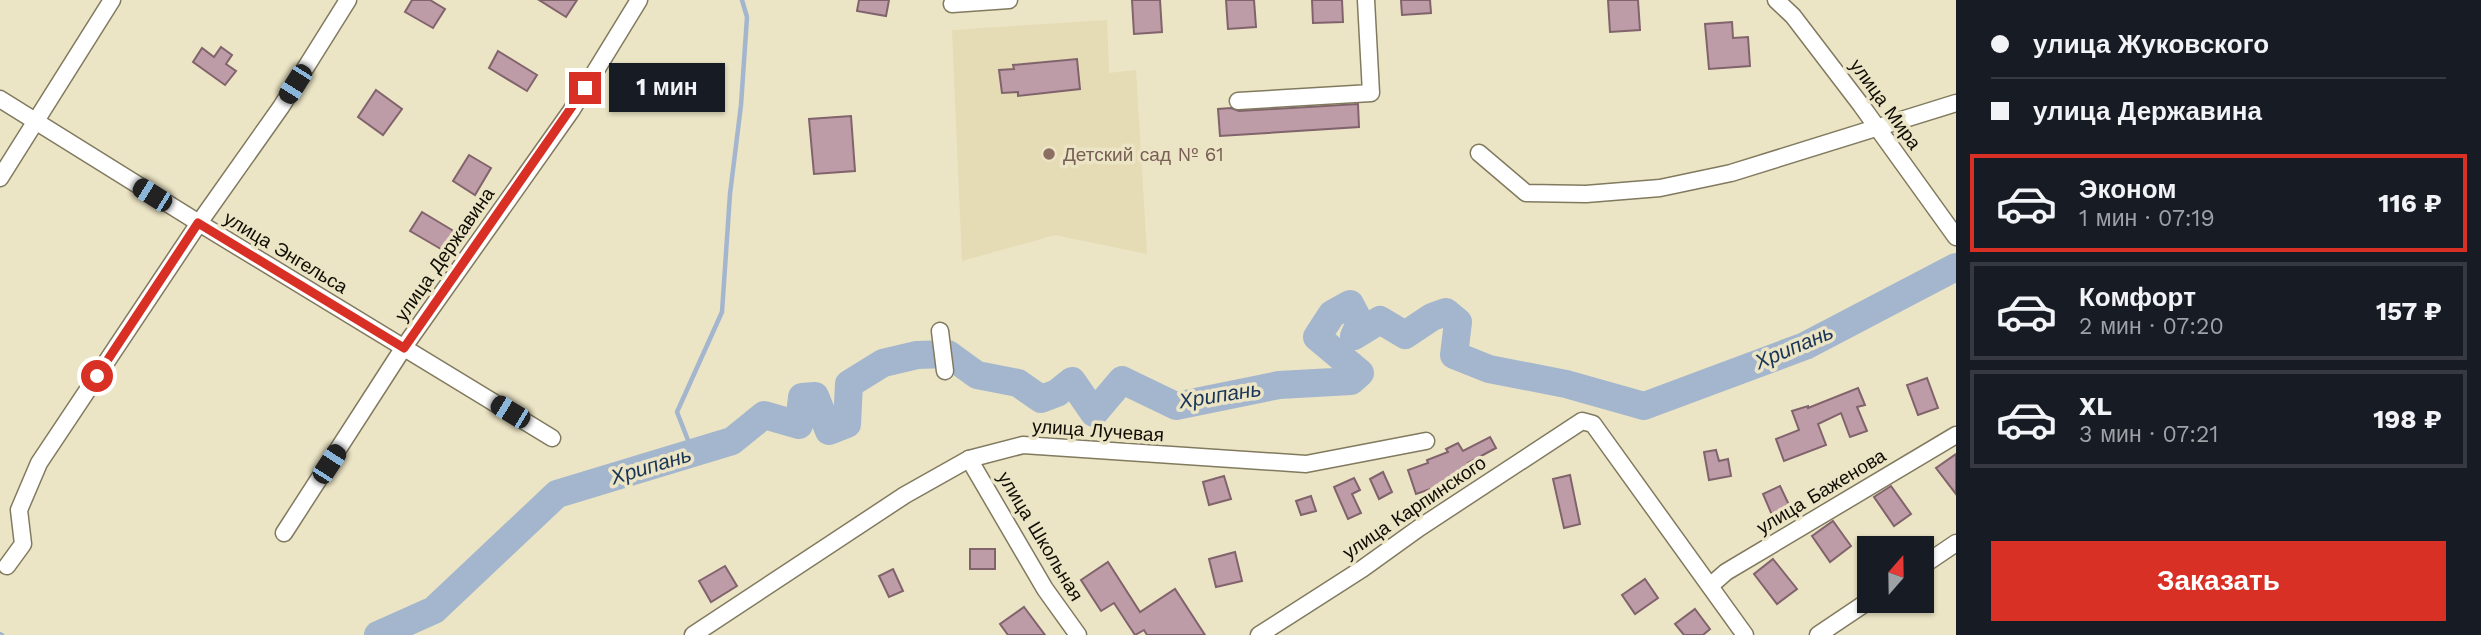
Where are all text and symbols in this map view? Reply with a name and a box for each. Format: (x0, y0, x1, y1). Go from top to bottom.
text: улица Жуковского (2033, 29, 2269, 59)
street label: улица Мира (1845, 55, 1926, 154)
car (275, 61, 316, 107)
callout: 1 мин (610, 64, 725, 112)
route end (569, 72, 601, 104)
text: 1 мин (636, 74, 698, 101)
text: улица Державина (2033, 96, 2262, 126)
place label: Детский сад № 61 (1063, 143, 1224, 166)
marker: Детский сад № 61 (1041, 146, 1057, 162)
icon: car (1995, 172, 2058, 235)
text: Эконом (2079, 174, 2177, 204)
car (129, 175, 176, 215)
street label: улица Державина (390, 183, 499, 325)
text: 116 ₽ (2378, 188, 2442, 218)
text: 1 мин · 07:19 (2079, 205, 2215, 232)
street label: улица Энгельса (220, 206, 352, 299)
icon: car (1995, 280, 2058, 343)
text: Комфорт (2079, 282, 2196, 312)
text: 157 ₽ (2376, 296, 2442, 326)
text: 2 мин · 07:20 (2079, 313, 2224, 340)
water label: Хрипань (1750, 319, 1837, 375)
route start (81, 360, 113, 392)
water label: Хрипань (1176, 376, 1263, 414)
icon: car (1995, 388, 2058, 451)
text: XL (2079, 391, 2112, 421)
car (487, 392, 534, 432)
text: 198 ₽ (2373, 404, 2442, 434)
street label: улица Лучевая (1031, 414, 1165, 447)
text: 3 мин · 07:21 (2079, 421, 2218, 448)
car (309, 441, 350, 487)
water label: Хрипань (606, 441, 694, 490)
street label: улица Баженова (1753, 444, 1890, 539)
street label: улица Карпинского (1338, 451, 1490, 564)
street label: улица Школьная (993, 467, 1088, 605)
north arrow (1857, 536, 1934, 612)
map controls (1857, 536, 1934, 613)
button: Заказать (1991, 541, 2446, 621)

